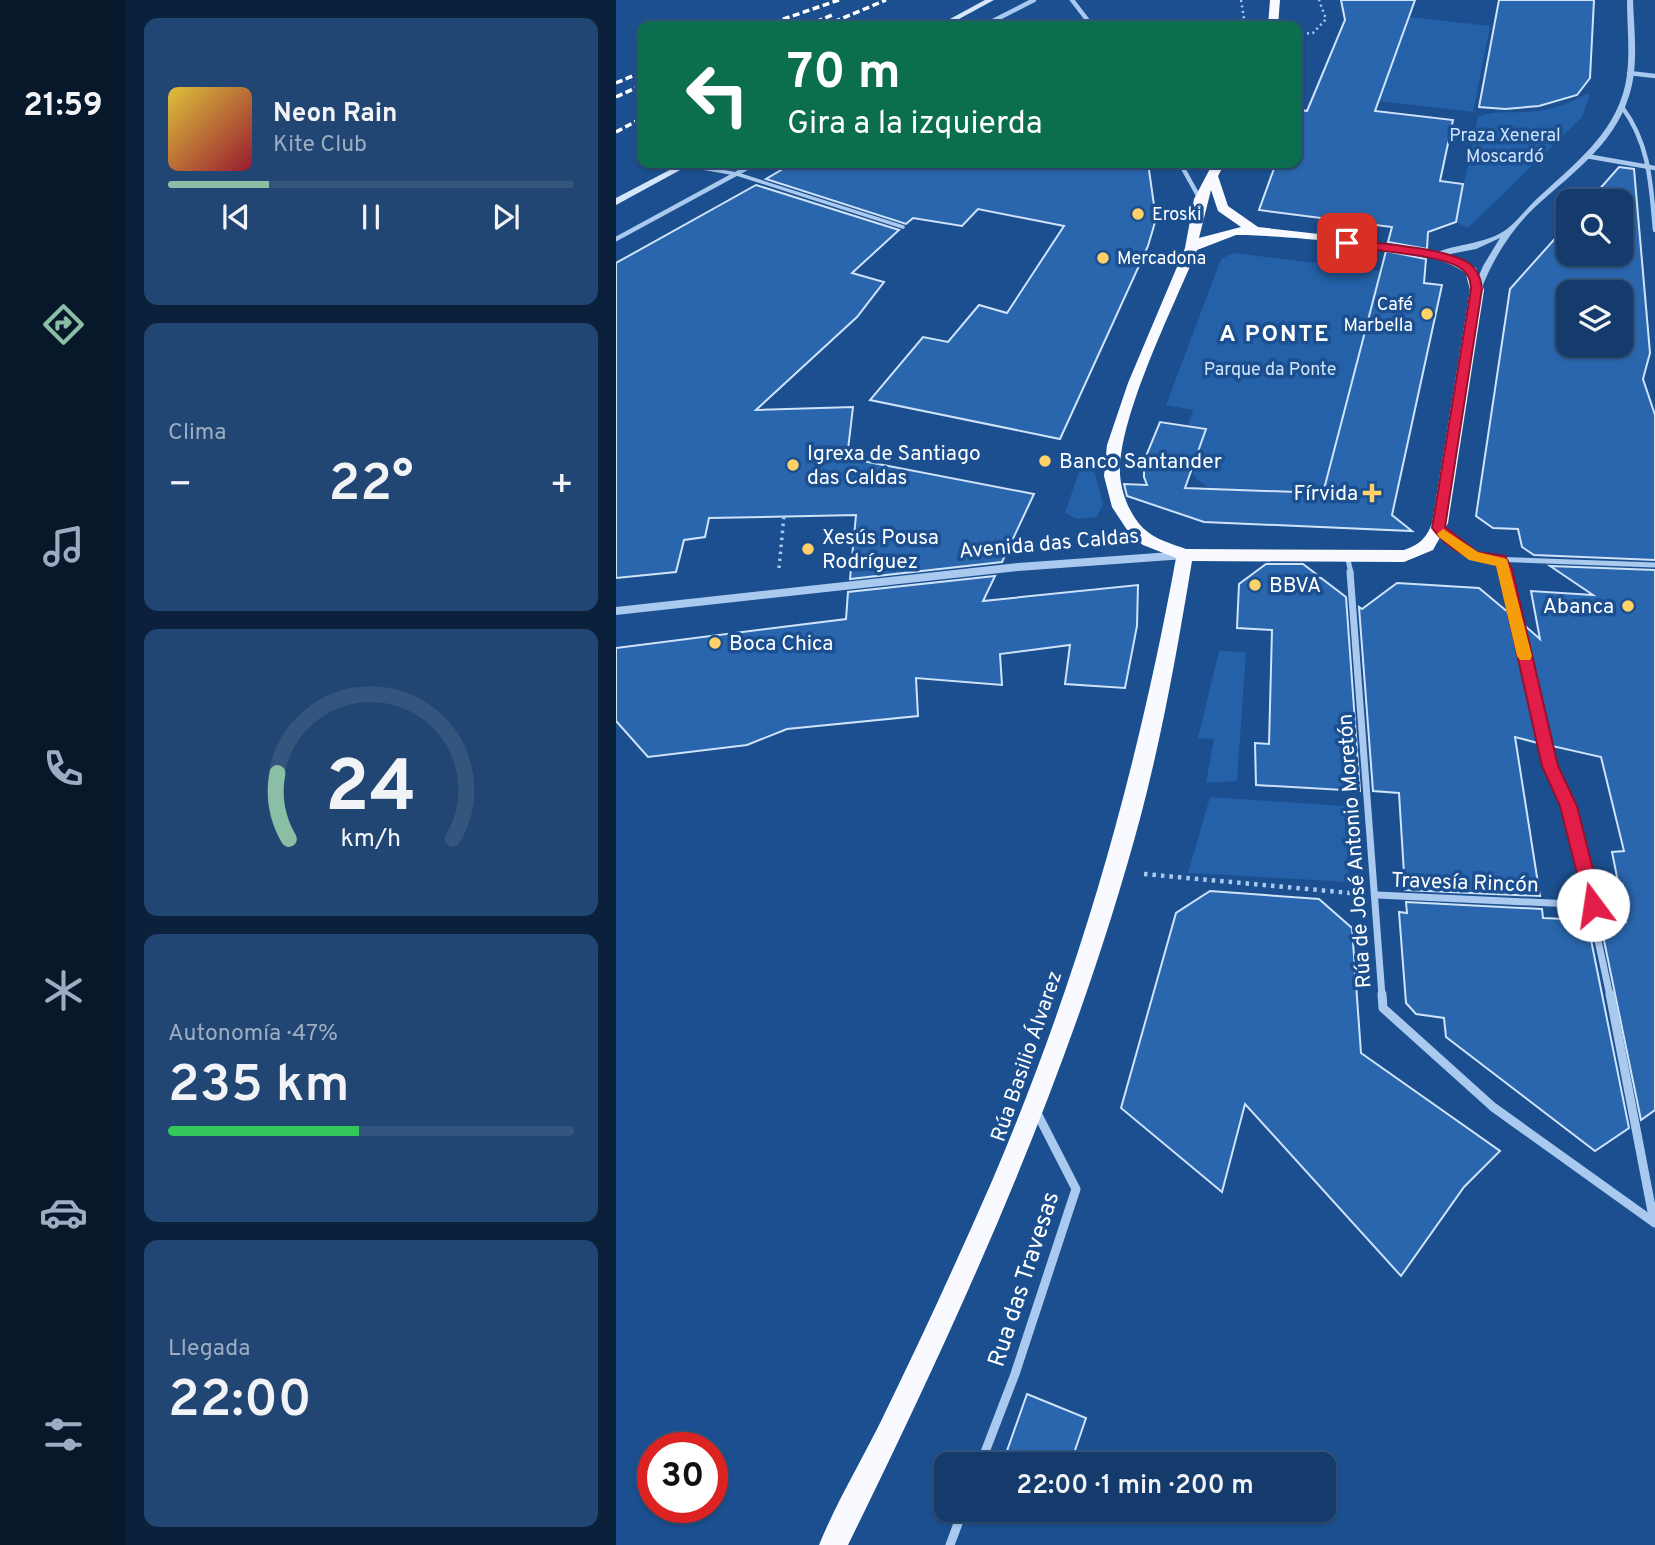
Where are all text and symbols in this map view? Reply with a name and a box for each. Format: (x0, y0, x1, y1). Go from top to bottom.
text: 70 m (787, 44, 901, 106)
icon: left (672, 49, 763, 140)
text: 21:59 (23, 87, 103, 127)
text: Neon Rain (273, 98, 398, 131)
text: Gira a la izquierda (787, 105, 1043, 145)
park label: Praza Xeneral Moscardó (1449, 125, 1561, 169)
text: Kite Club (273, 131, 367, 160)
map controls (1556, 189, 1633, 357)
button: search (1556, 189, 1633, 266)
icon: previous (217, 198, 255, 236)
icon: pause (352, 198, 390, 236)
icon: next (487, 198, 525, 236)
place label: Eroski (1152, 204, 1202, 227)
marker: Eroski (1130, 206, 1146, 222)
pin (1317, 213, 1377, 273)
icon: arrive (1328, 224, 1366, 262)
place label: Mercadona (1117, 248, 1206, 271)
marker: Mercadona (1095, 250, 1111, 266)
button: layers (1556, 280, 1633, 357)
place label: Café Marbella (1343, 294, 1413, 338)
icon: directions (39, 300, 88, 349)
marker: Café Marbella (1419, 306, 1435, 322)
district label: A PONTE (1219, 321, 1331, 350)
park label: Parque da Ponte (1204, 359, 1336, 382)
text: Clima (168, 419, 226, 448)
place label: Igrexa de Santiago das Caldas (807, 441, 981, 492)
place label: Banco Santander (1059, 449, 1222, 476)
text: 22° (328, 453, 414, 519)
marker: Banco Santander (1037, 453, 1053, 469)
marker: Igrexa de Santiago das Caldas (785, 457, 801, 473)
text: − (168, 462, 193, 511)
text: + (549, 462, 574, 511)
place label: Fírvida (1294, 481, 1358, 508)
marker: Fírvida (1364, 485, 1380, 501)
icon: music (39, 522, 88, 571)
street label: Avenida das Caldas (958, 523, 1140, 566)
place label: Xesús Pousa Rodríguez (822, 525, 939, 576)
marker: Xesús Pousa Rodríguez (800, 541, 816, 557)
place label: BBVA (1269, 573, 1321, 600)
marker: BBVA (1247, 577, 1263, 593)
place label: Abanca (1543, 594, 1614, 621)
marker: Abanca (1620, 598, 1636, 614)
place label: Boca Chica (729, 631, 833, 658)
marker: Boca Chica (707, 635, 723, 651)
street label: Rúa de José Antonio Moretón (1332, 713, 1379, 989)
icon: phone (39, 744, 88, 793)
text: 24 (325, 745, 417, 837)
text: km/h (341, 823, 401, 855)
street label: Travesía Rincón (1391, 867, 1539, 900)
position arrow (1556, 868, 1630, 942)
icon: climate (39, 966, 88, 1015)
street label: Rúa Basilio Álvarez (985, 967, 1069, 1146)
text: Autonomía · 47% (168, 1020, 338, 1049)
text: 235 km (168, 1054, 350, 1120)
icon: car (39, 1188, 88, 1237)
street label: Rua das Travesas (982, 1188, 1067, 1371)
text: Llegada (168, 1335, 250, 1364)
text: 22:00 (168, 1369, 312, 1435)
icon: filters (39, 1410, 88, 1459)
speed limit sign: 30 (637, 1432, 728, 1523)
text: 22:00 · 1 min · 200 m (1016, 1470, 1254, 1503)

